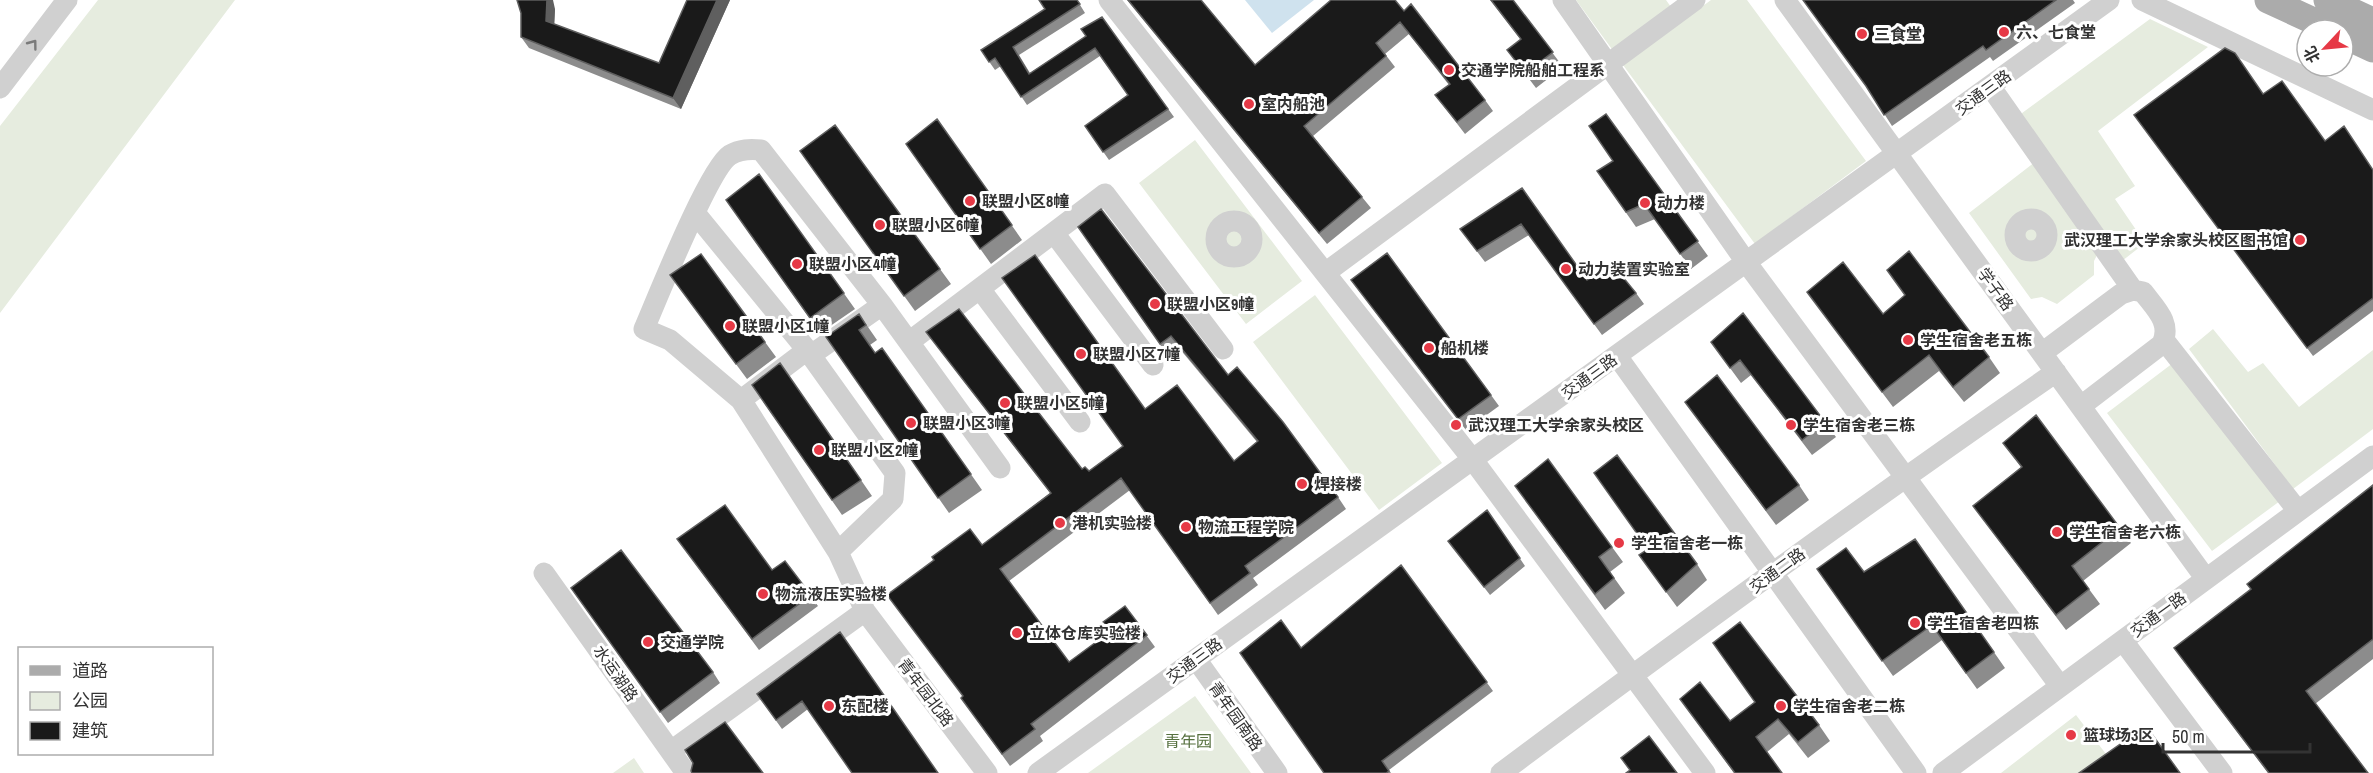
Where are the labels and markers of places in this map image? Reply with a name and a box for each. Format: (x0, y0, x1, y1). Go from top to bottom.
place label: 六、七食堂 (2016, 21, 2096, 43)
place label: 三食堂 (1874, 23, 1922, 45)
marker: 六、七食堂 (1997, 25, 2011, 39)
marker: 三食堂 (1855, 27, 1869, 41)
place label: 交通学院船舶工程系 (1461, 59, 1605, 81)
marker: 交通学院船舶工程系 (1442, 63, 1456, 77)
place label: 室内船池 (1261, 93, 1325, 115)
marker: 室内船池 (1242, 97, 1256, 111)
place label: 联盟小区8幢 (982, 190, 1069, 212)
place label: 动力楼 (1657, 192, 1705, 214)
marker: 联盟小区8幢 (963, 194, 977, 208)
marker: 动力楼 (1638, 196, 1652, 210)
place label: 联盟小区6幢 (892, 214, 979, 236)
marker: 联盟小区6幢 (873, 218, 887, 232)
place label: 武汉理工大学余家头校区图书馆 (2064, 229, 2288, 251)
marker: 武汉理工大学余家头校区图书馆 (2293, 233, 2307, 247)
place label: 联盟小区4幢 (809, 253, 896, 275)
marker: 联盟小区4幢 (790, 257, 804, 271)
place label: 动力装置实验室 (1578, 258, 1690, 280)
marker: 动力装置实验室 (1559, 262, 1573, 276)
place label: 联盟小区9幢 (1167, 293, 1254, 315)
marker: 联盟小区9幢 (1148, 297, 1162, 311)
place label: 联盟小区1幢 (742, 315, 829, 337)
marker: 联盟小区1幢 (723, 319, 737, 333)
place label: 学生宿舍老五栋 (1920, 329, 2032, 351)
marker: 学生宿舍老五栋 (1901, 333, 1915, 347)
place label: 船机楼 (1441, 337, 1489, 359)
marker: 船机楼 (1422, 341, 1436, 355)
place label: 联盟小区7幢 (1093, 343, 1180, 365)
marker: 联盟小区7幢 (1074, 347, 1088, 361)
place label: 联盟小区5幢 (1017, 392, 1104, 414)
marker: 联盟小区5幢 (998, 396, 1012, 410)
place label: 联盟小区3幢 (923, 412, 1010, 434)
place label: 武汉理工大学余家头校区 (1468, 414, 1644, 436)
place label: 学生宿舍老三栋 (1803, 414, 1915, 436)
marker: 联盟小区3幢 (904, 416, 918, 430)
marker: 武汉理工大学余家头校区 (1449, 418, 1463, 432)
marker: 学生宿舍老三栋 (1784, 418, 1798, 432)
place label: 联盟小区2幢 (831, 439, 918, 461)
marker: 联盟小区2幢 (812, 443, 826, 457)
place label: 焊接楼 (1314, 473, 1362, 495)
marker: 焊接楼 (1295, 477, 1309, 491)
place label: 港机实验楼 (1072, 512, 1152, 534)
marker: 港机实验楼 (1053, 516, 1067, 530)
place label: 物流工程学院 (1198, 516, 1294, 538)
marker: 物流工程学院 (1179, 520, 1193, 534)
place label: 学生宿舍老六栋 (2069, 521, 2181, 543)
marker: 学生宿舍老六栋 (2050, 525, 2064, 539)
place label: 学生宿舍老一栋 (1631, 532, 1743, 554)
marker: 学生宿舍老一栋 (1612, 536, 1626, 550)
place label: 物流液压实验楼 (775, 583, 887, 605)
marker: 物流液压实验楼 (756, 587, 770, 601)
place label: 学生宿舍老四栋 (1927, 612, 2039, 634)
marker: 学生宿舍老四栋 (1908, 616, 1922, 630)
place label: 立体仓库实验楼 (1029, 622, 1141, 644)
marker: 立体仓库实验楼 (1010, 626, 1024, 640)
place label: 交通学院 (660, 631, 724, 653)
marker: 交通学院 (641, 635, 655, 649)
place label: 东配楼 (841, 695, 889, 717)
place label: 学生宿舍老二栋 (1793, 695, 1905, 717)
marker: 东配楼 (822, 699, 836, 713)
marker: 学生宿舍老二栋 (1774, 699, 1788, 713)
place label: 篮球场3区 (2083, 724, 2154, 746)
marker: 篮球场3区 (2064, 728, 2078, 742)

